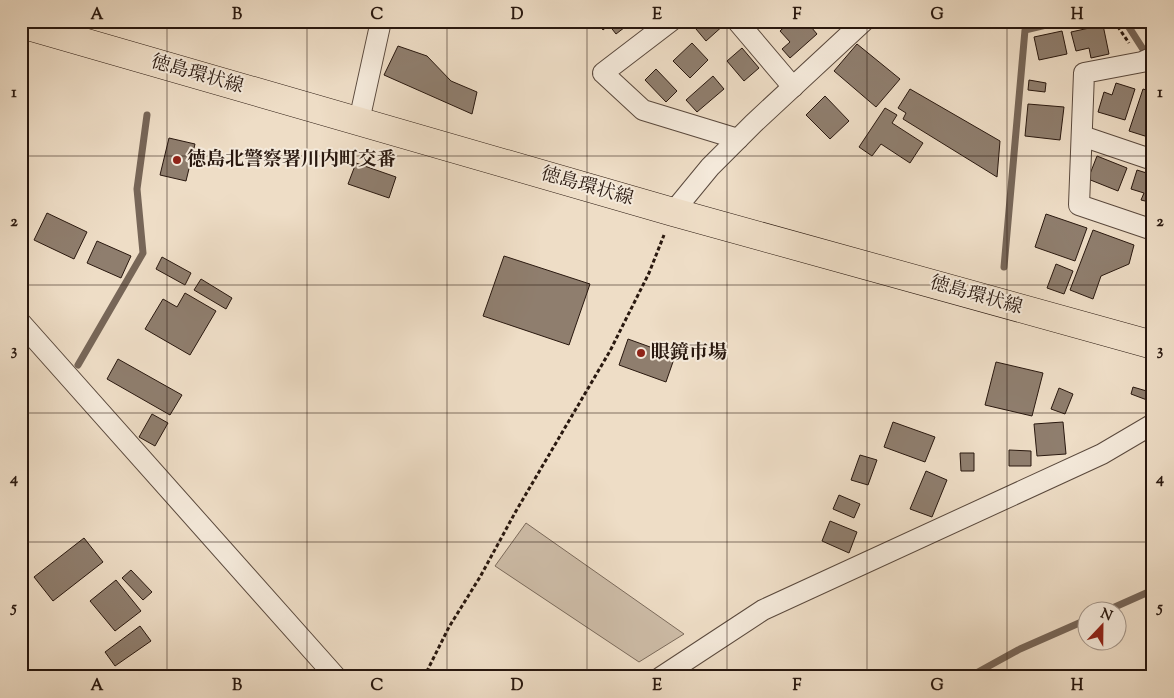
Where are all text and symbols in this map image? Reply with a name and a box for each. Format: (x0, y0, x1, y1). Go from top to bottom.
text: A (91, 4, 104, 27)
text: B (232, 4, 242, 27)
text: C (371, 4, 384, 27)
text: D (511, 4, 524, 27)
text: E (652, 4, 662, 27)
text: F (793, 4, 802, 27)
text: G (930, 4, 944, 27)
text: H (1071, 4, 1084, 27)
street label: 徳島環状線 (148, 49, 246, 101)
text: 1 (11, 82, 17, 105)
text: 1 (1157, 82, 1163, 105)
place label: 徳島北警察署川内町交番 (187, 147, 396, 174)
marker: 徳島北警察署川内町交番 (171, 154, 183, 166)
street label: 徳島環状線 (538, 161, 636, 213)
text: 2 (10, 211, 18, 234)
text: 2 (1156, 211, 1164, 234)
street label: 徳島環状線 (927, 270, 1025, 322)
text: 3 (11, 340, 18, 363)
place label: 眼鏡市場 (651, 340, 727, 367)
text: 3 (1157, 340, 1164, 363)
marker: 眼鏡市場 (635, 347, 647, 359)
text: 4 (9, 468, 18, 491)
text: 4 (1155, 468, 1164, 491)
text: 5 (9, 597, 17, 620)
text: 5 (1155, 597, 1163, 620)
north arrow (1076, 600, 1126, 650)
text: N (1097, 604, 1115, 627)
text: A (91, 675, 104, 698)
text: B (232, 675, 242, 698)
text: C (371, 675, 384, 698)
text: D (511, 675, 524, 698)
text: E (652, 675, 662, 698)
text: F (793, 675, 802, 698)
text: G (930, 675, 944, 698)
text: H (1071, 675, 1084, 698)

